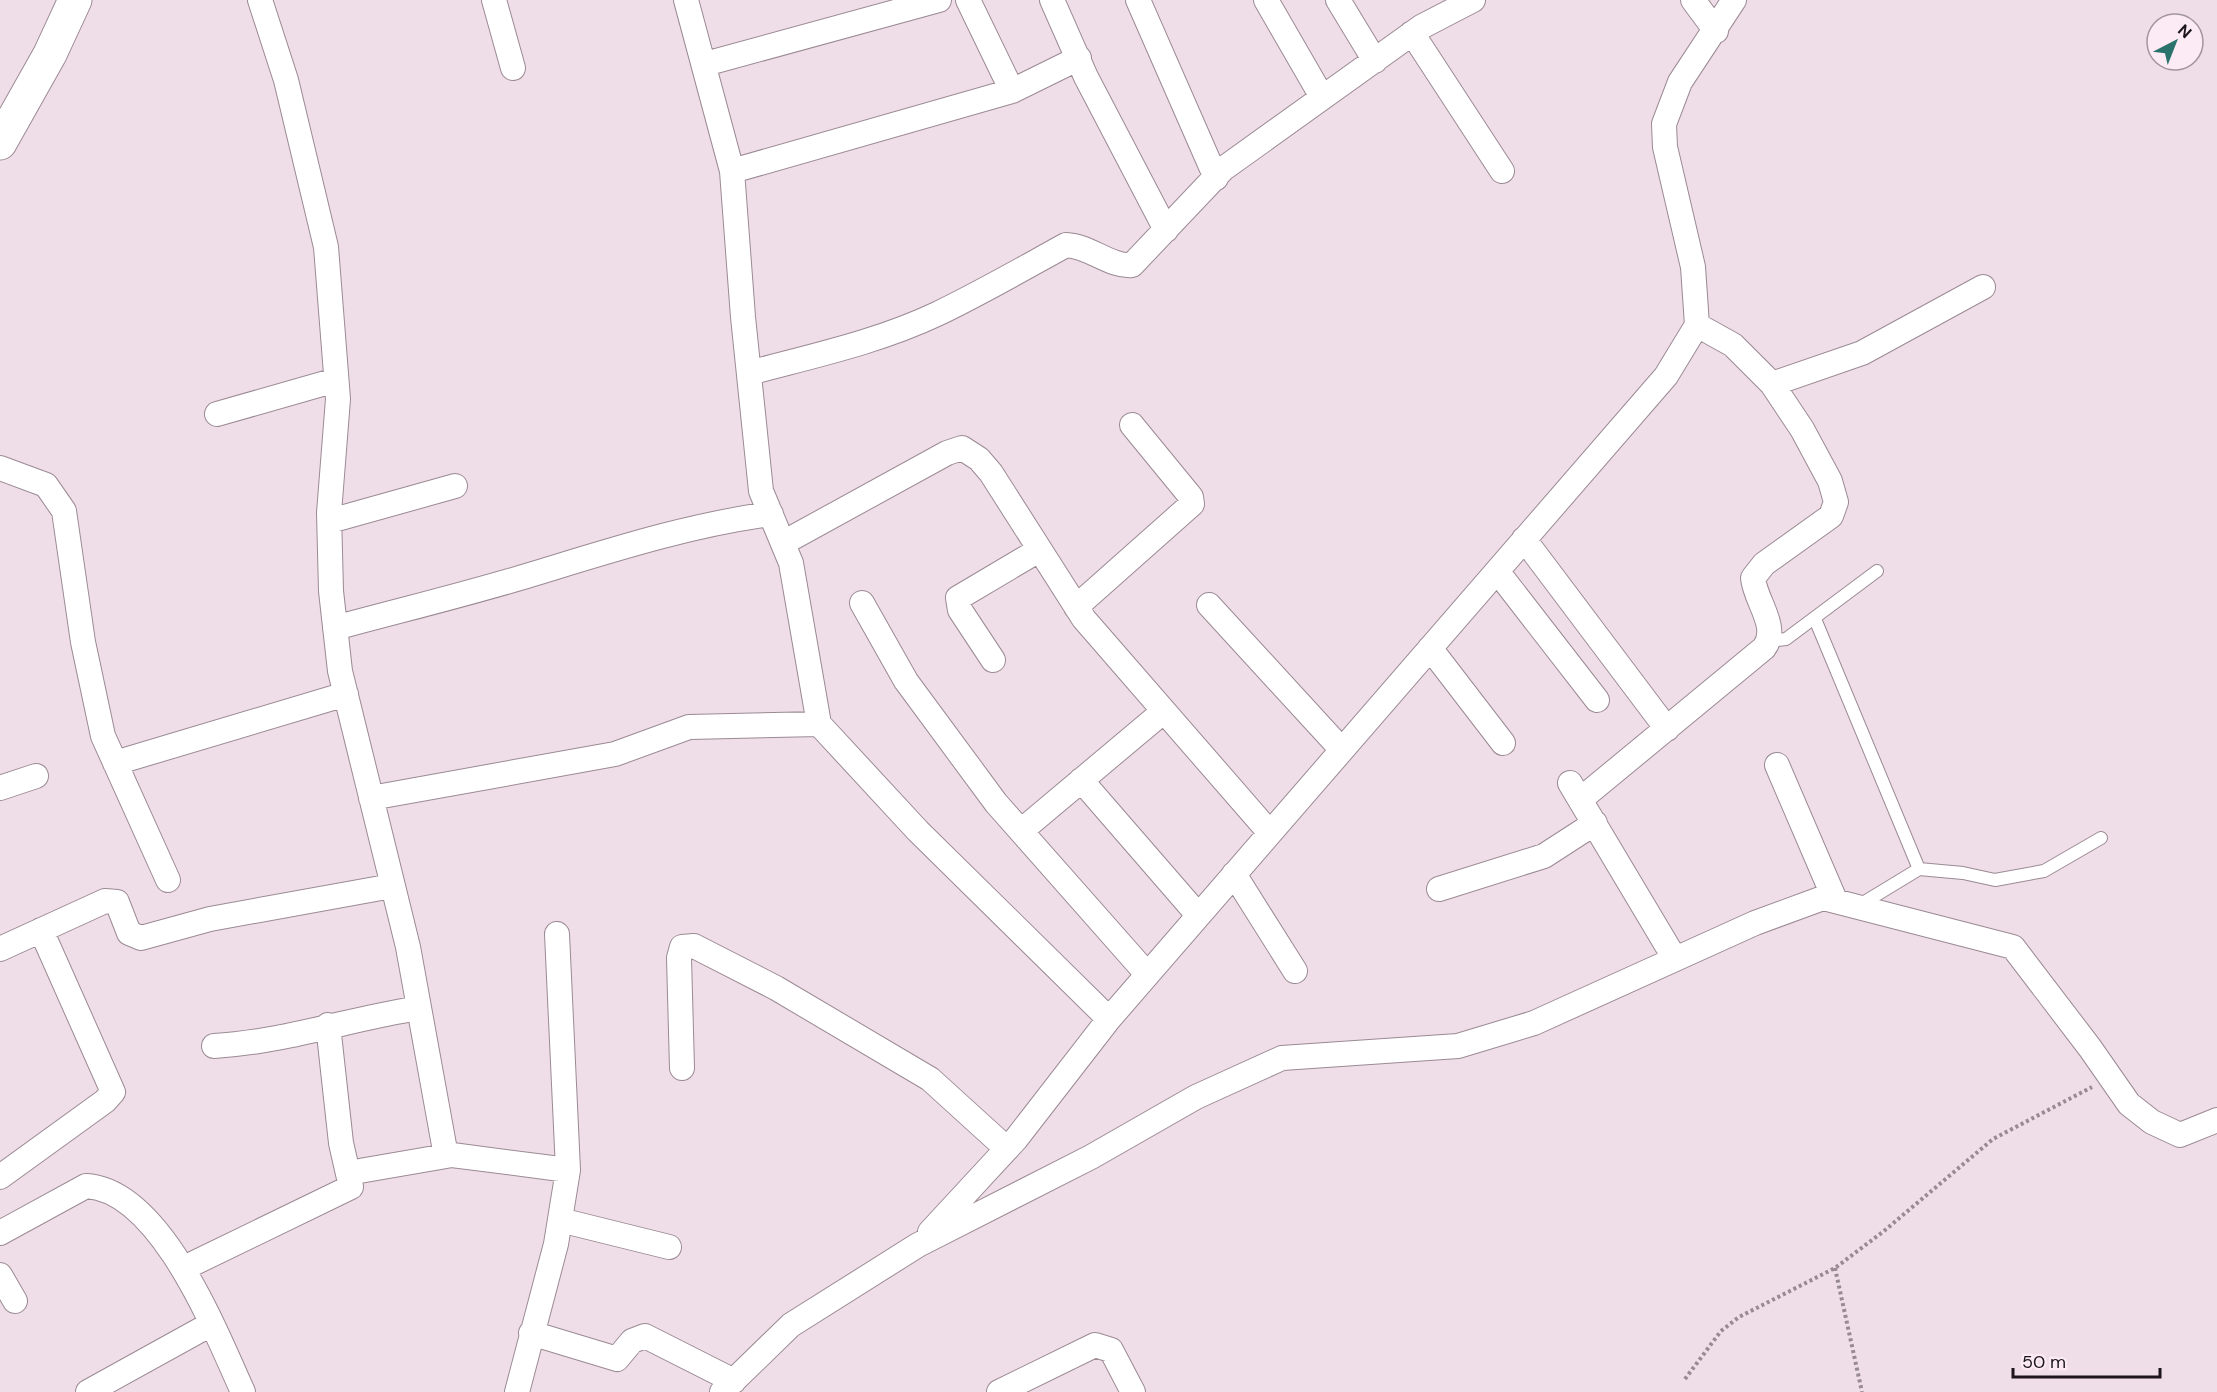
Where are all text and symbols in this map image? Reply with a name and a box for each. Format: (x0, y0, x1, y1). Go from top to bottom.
north arrow (2145, 12, 2205, 72)
text: N (2173, 20, 2196, 43)
scale bar (2013, 1341, 2160, 1379)
text: 50 m (2022, 1350, 2066, 1374)

